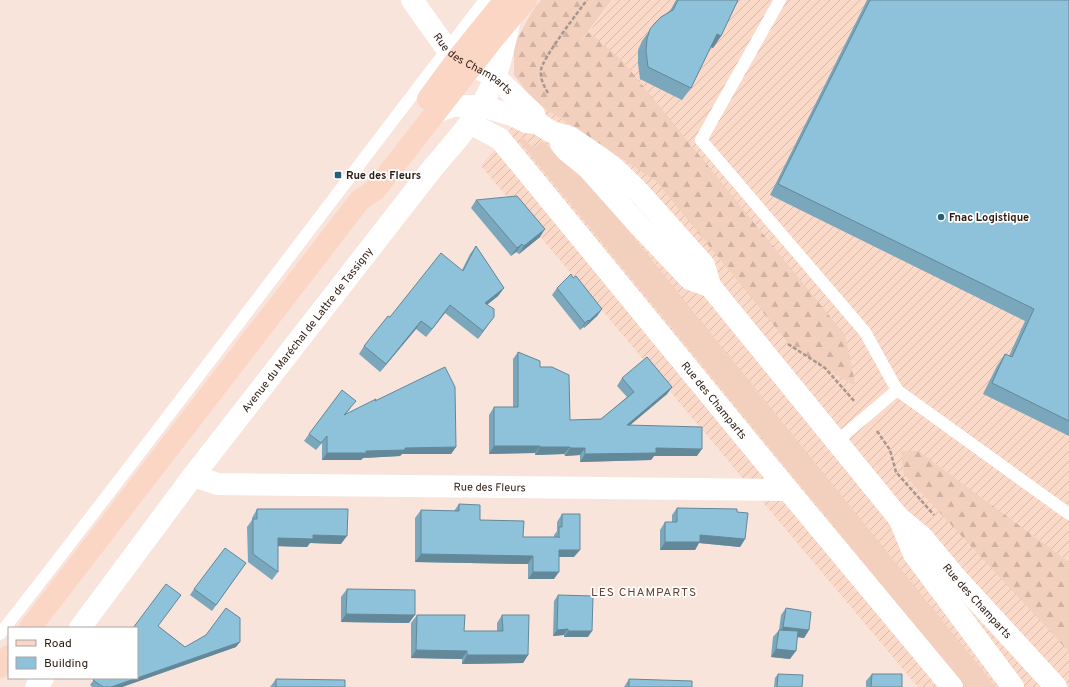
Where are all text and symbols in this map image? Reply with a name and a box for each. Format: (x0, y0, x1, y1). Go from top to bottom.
street label: Rue des Champarts (430, 31, 515, 98)
place label: Rue des Fleurs (346, 169, 421, 183)
marker: Rue des Fleurs (333, 170, 343, 180)
place label: Fnac Logistique (949, 211, 1029, 225)
marker: Fnac Logistique (936, 212, 946, 222)
street label: Avenue du Maréchal de Lattre de Tassigny (239, 245, 377, 416)
street label: Rue des Champarts (678, 359, 750, 443)
street label: Rue des Fleurs (454, 480, 526, 495)
street label: Rue des Champarts (939, 561, 1014, 642)
district label: LES CHAMPARTS (591, 585, 697, 601)
legend (8, 627, 138, 679)
text: Road (44, 636, 72, 652)
text: Building (44, 656, 88, 672)

